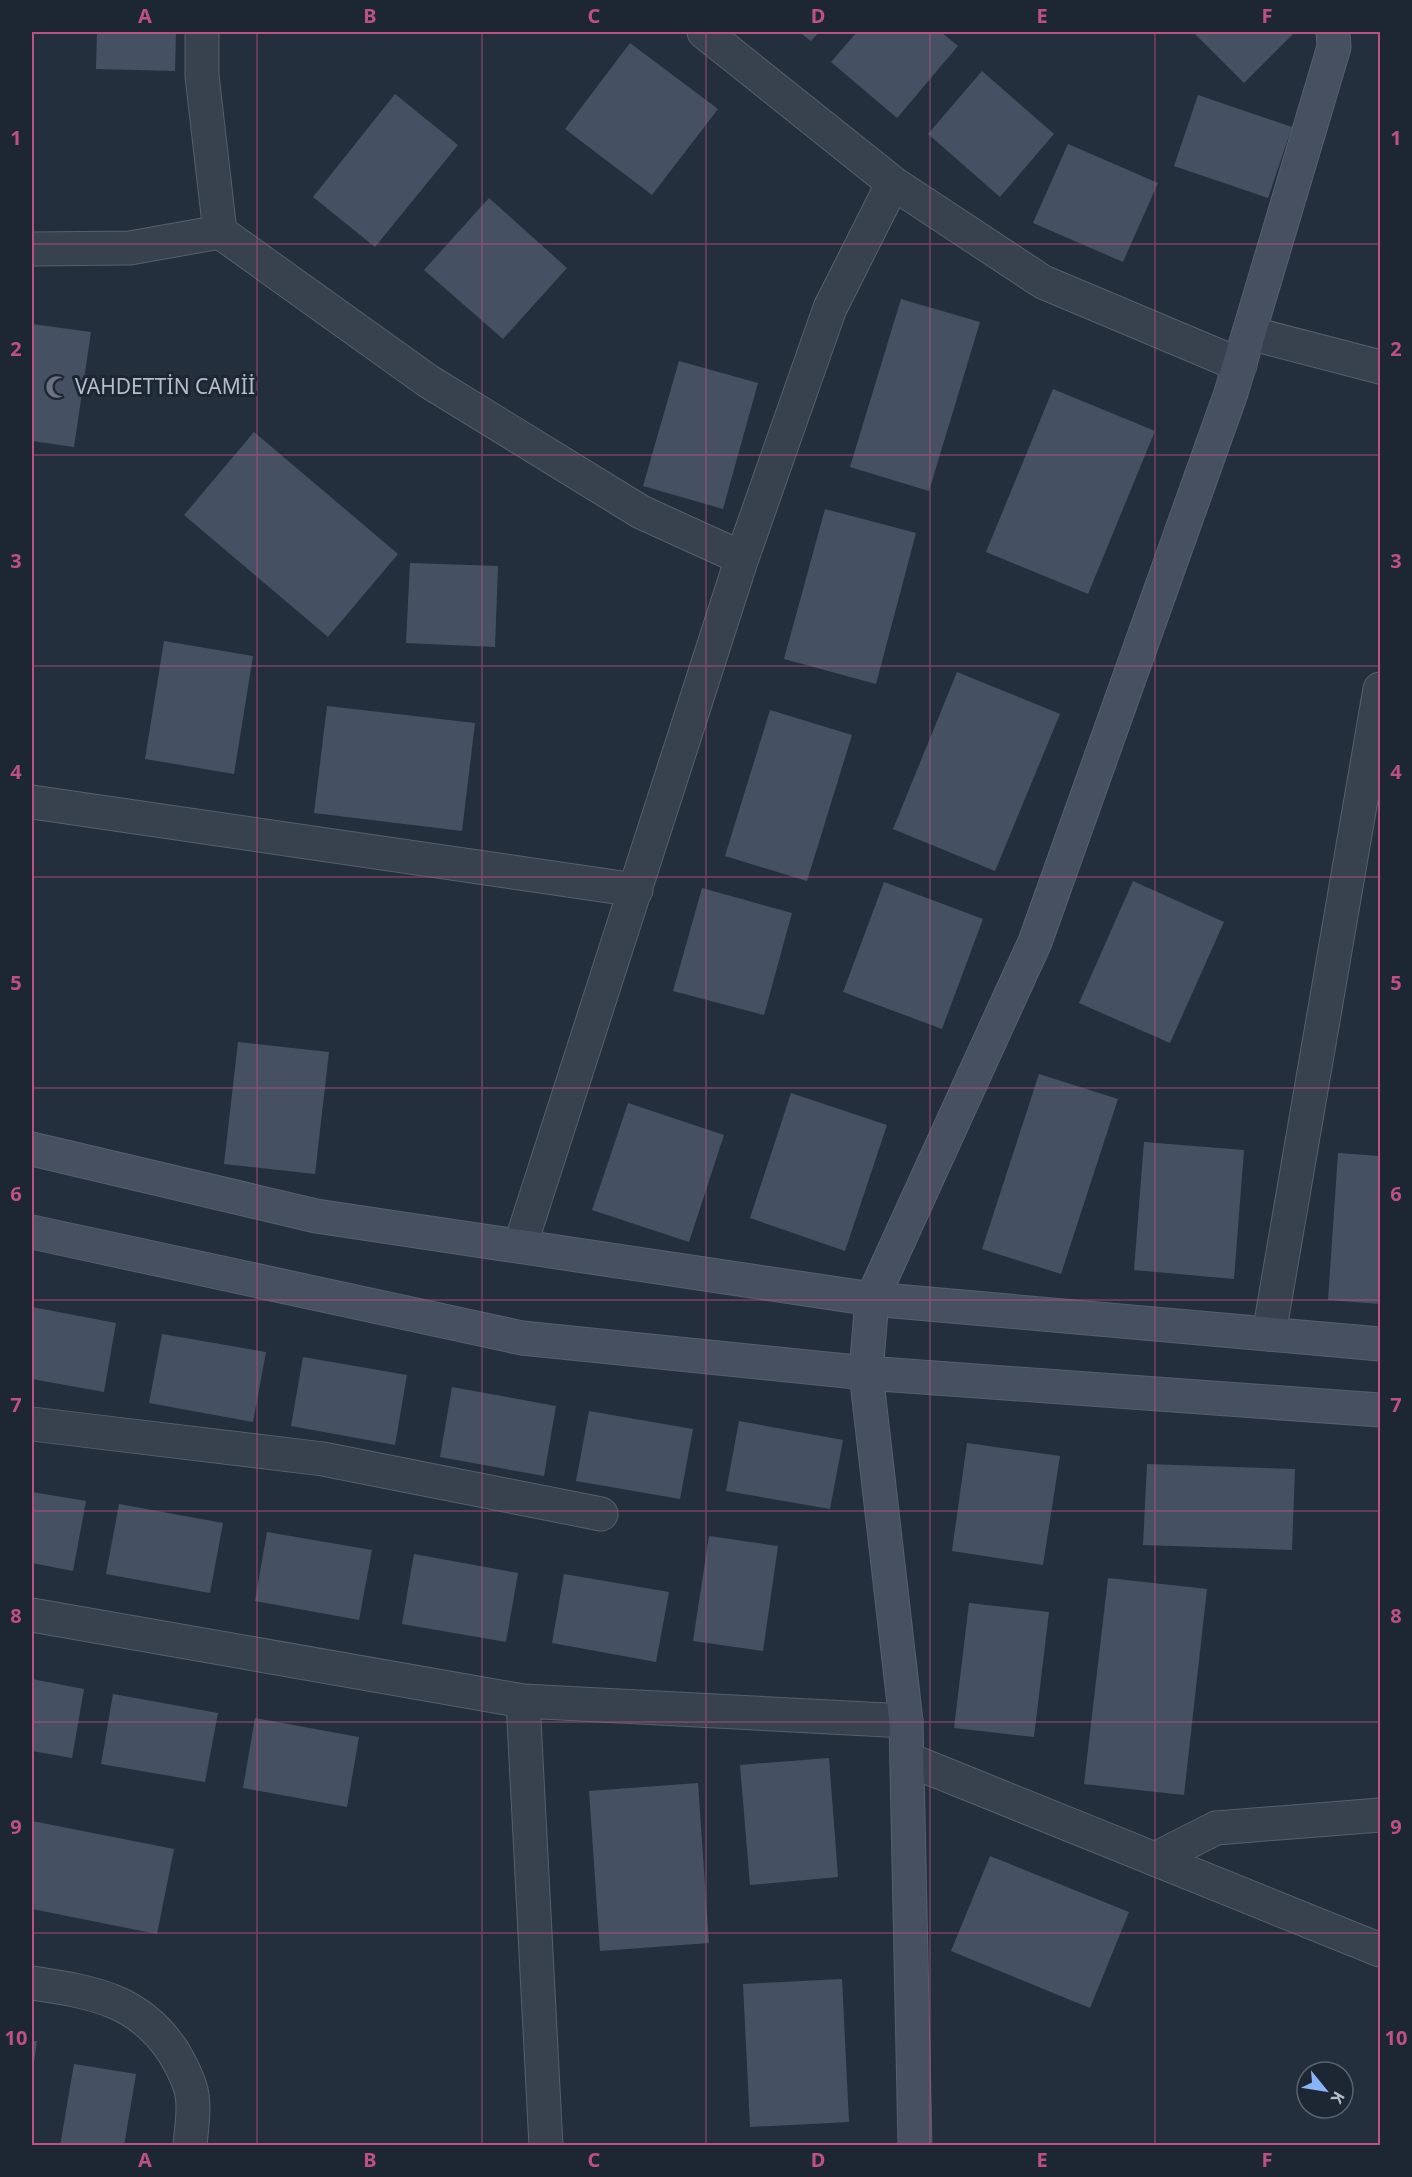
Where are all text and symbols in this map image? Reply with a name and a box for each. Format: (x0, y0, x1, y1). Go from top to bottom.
text: A (138, 2, 152, 29)
text: B (363, 2, 377, 29)
text: C (588, 2, 601, 29)
text: D (811, 2, 825, 29)
text: E (1036, 2, 1048, 29)
text: F (1262, 2, 1272, 29)
text: 1 (10, 124, 22, 151)
text: 1 (1390, 124, 1402, 151)
text: 2 (10, 335, 22, 362)
text: 2 (1390, 335, 1402, 362)
place label: VAHDETTİN CAMİİ (75, 372, 255, 400)
mosque icon: VAHDETTİN CAMİİ (44, 374, 70, 400)
text: 3 (10, 547, 22, 574)
text: 3 (1390, 547, 1402, 574)
text: 4 (10, 758, 22, 785)
text: 4 (1390, 758, 1402, 785)
text: 5 (10, 969, 22, 996)
text: 5 (1390, 969, 1402, 996)
text: 6 (10, 1180, 22, 1207)
text: 6 (1390, 1180, 1402, 1207)
text: 7 (10, 1391, 22, 1418)
text: 7 (1390, 1391, 1402, 1418)
text: 8 (10, 1602, 22, 1629)
text: 8 (1390, 1602, 1402, 1629)
text: 9 (10, 1813, 22, 1840)
text: 9 (1390, 1813, 1402, 1840)
text: 10 (5, 2024, 27, 2051)
text: 10 (1385, 2024, 1407, 2051)
north arrow (1295, 2060, 1355, 2120)
text: K (1326, 2087, 1350, 2108)
text: A (138, 2146, 152, 2173)
text: B (363, 2146, 377, 2173)
text: C (588, 2146, 601, 2173)
text: D (811, 2146, 825, 2173)
text: E (1036, 2146, 1048, 2173)
text: F (1262, 2146, 1272, 2173)

